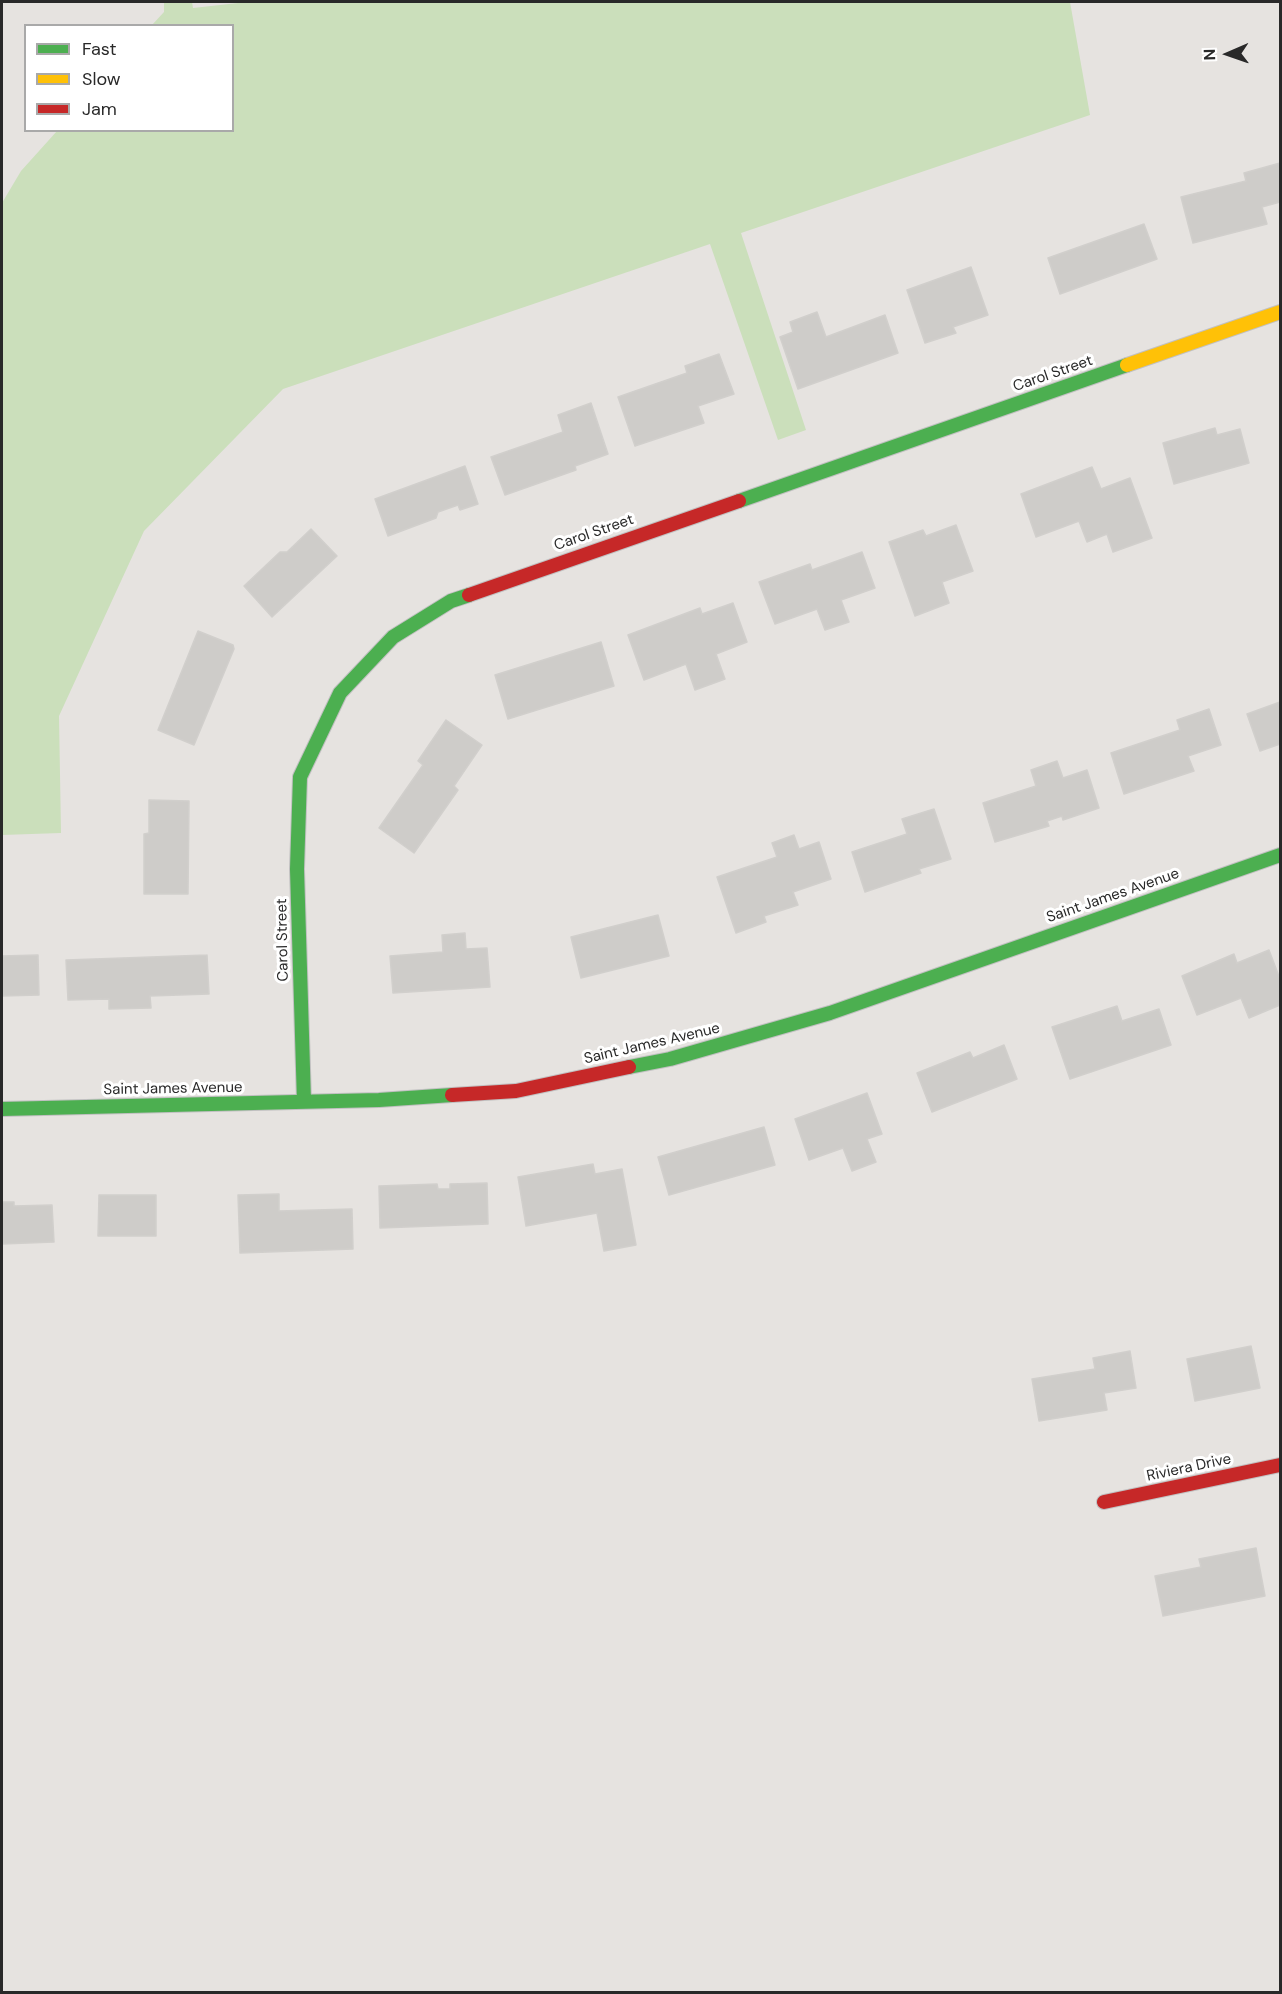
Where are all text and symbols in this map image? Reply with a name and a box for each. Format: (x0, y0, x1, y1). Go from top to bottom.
legend (24, 24, 234, 132)
north arrow (1198, 24, 1258, 84)
text: Fast (82, 37, 117, 61)
text: N (1199, 48, 1220, 61)
text: Slow (82, 67, 121, 91)
text: Jam (82, 97, 117, 121)
street label: Carol Street (1011, 352, 1095, 396)
street label: Carol Street (552, 511, 636, 555)
street label: Saint James Avenue (1044, 865, 1182, 927)
street label: Carol Street (273, 898, 293, 982)
street label: Saint James Avenue (582, 1020, 722, 1068)
street label: Saint James Avenue (103, 1079, 243, 1099)
street label: Riviera Drive (1145, 1450, 1233, 1486)

